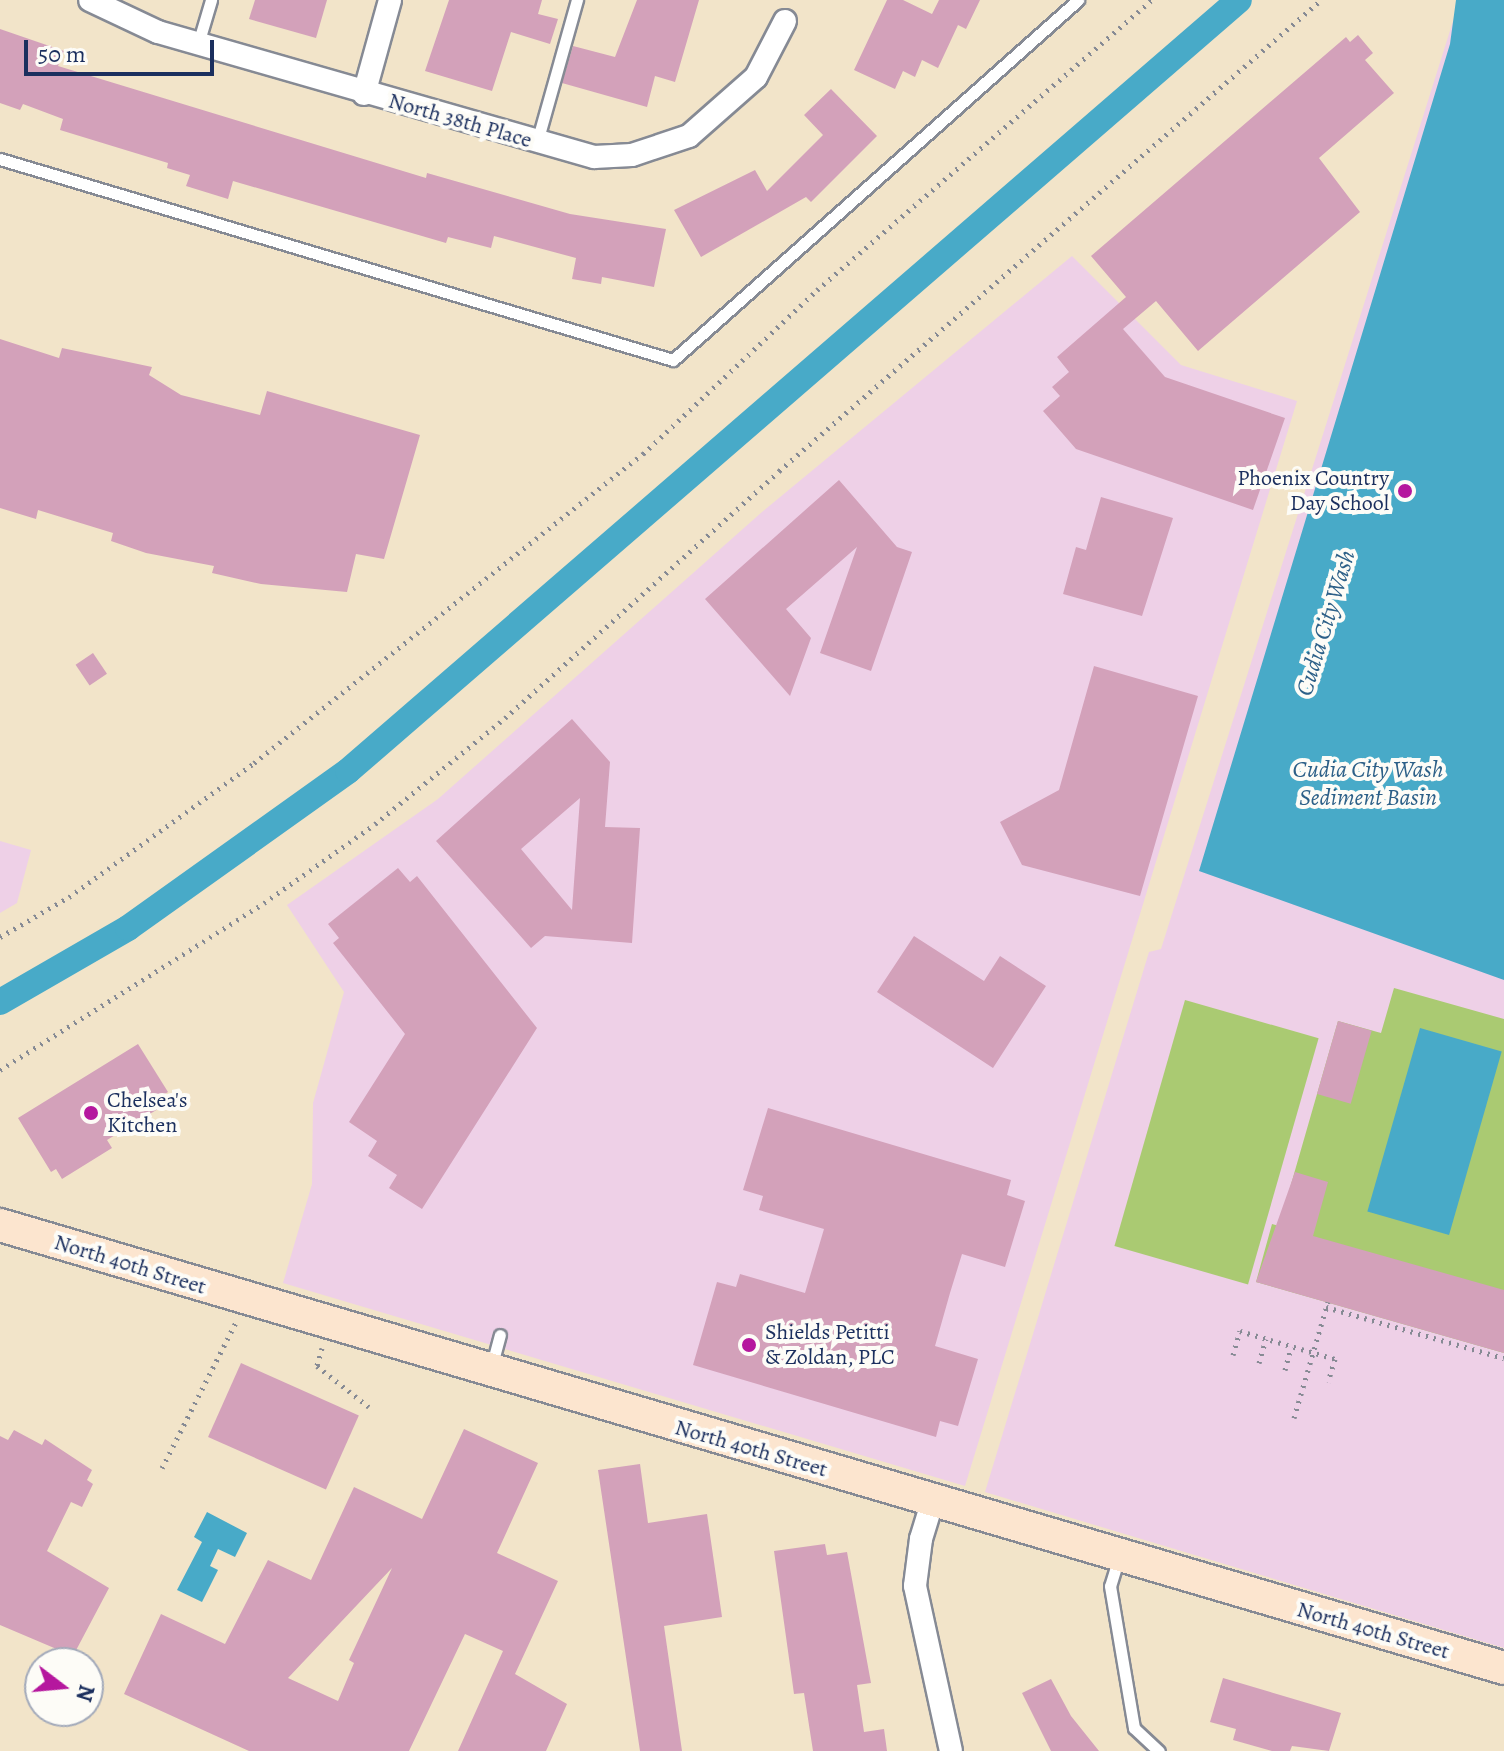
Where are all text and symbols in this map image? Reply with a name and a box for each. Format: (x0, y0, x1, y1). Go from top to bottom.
scale bar (28, 24, 218, 74)
text: 50 m (38, 38, 86, 70)
street label: North 38th Place (385, 88, 535, 154)
place label: Phoenix Country Day School (1237, 465, 1389, 516)
marker: Phoenix Country Day School (1396, 482, 1414, 500)
water label: Cudia City Wash (1290, 547, 1362, 699)
water label: Cudia City Wash Sediment Basin (1293, 756, 1443, 812)
place label: Chelsea's Kitchen (107, 1087, 188, 1138)
marker: Chelsea's Kitchen (82, 1104, 100, 1122)
street label: North 40th Street (51, 1229, 209, 1301)
place label: Shields Petitti & Zoldan, PLC (765, 1319, 895, 1370)
marker: Shields Petitti & Zoldan, PLC (740, 1336, 758, 1354)
street label: North 40th Street (672, 1415, 830, 1483)
street label: North 40th Street (1294, 1597, 1452, 1665)
north arrow (24, 1647, 104, 1727)
text: N (69, 1681, 102, 1705)

